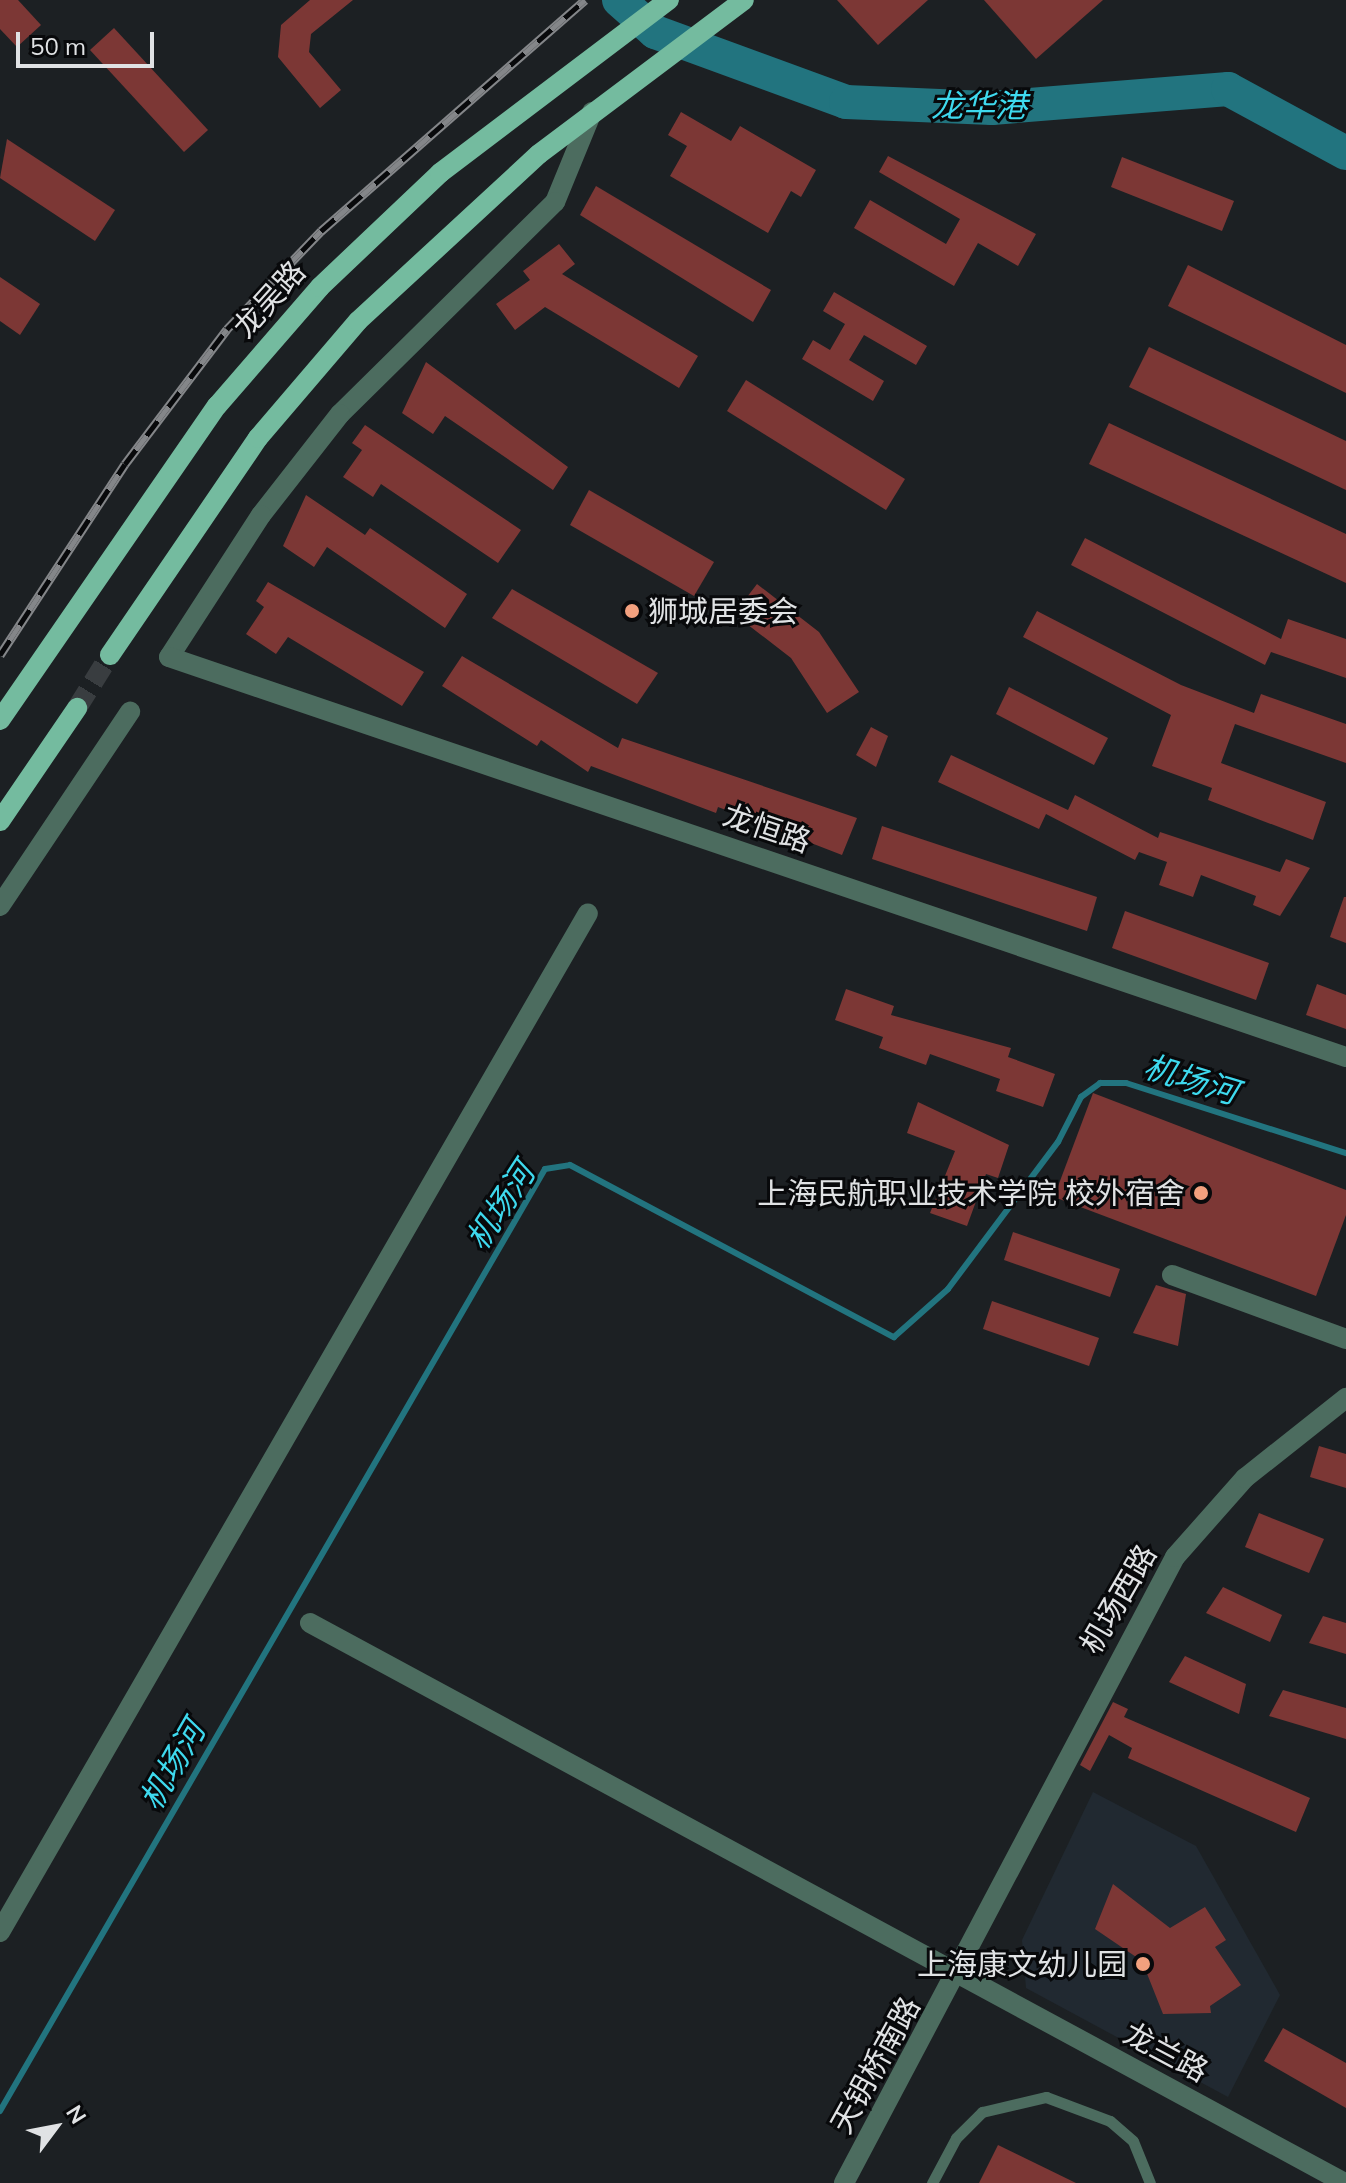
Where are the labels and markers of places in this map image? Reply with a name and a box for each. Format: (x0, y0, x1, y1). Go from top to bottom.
place label: 狮城居委会 (648, 593, 798, 629)
marker: 狮城居委会 (623, 602, 641, 620)
place label: 上海民航职业技术学院 校外宿舍 (757, 1175, 1185, 1211)
marker: 上海民航职业技术学院 校外宿舍 (1192, 1184, 1210, 1202)
place label: 上海康文幼儿园 (917, 1946, 1127, 1982)
marker: 上海康文幼儿园 (1134, 1955, 1152, 1973)

